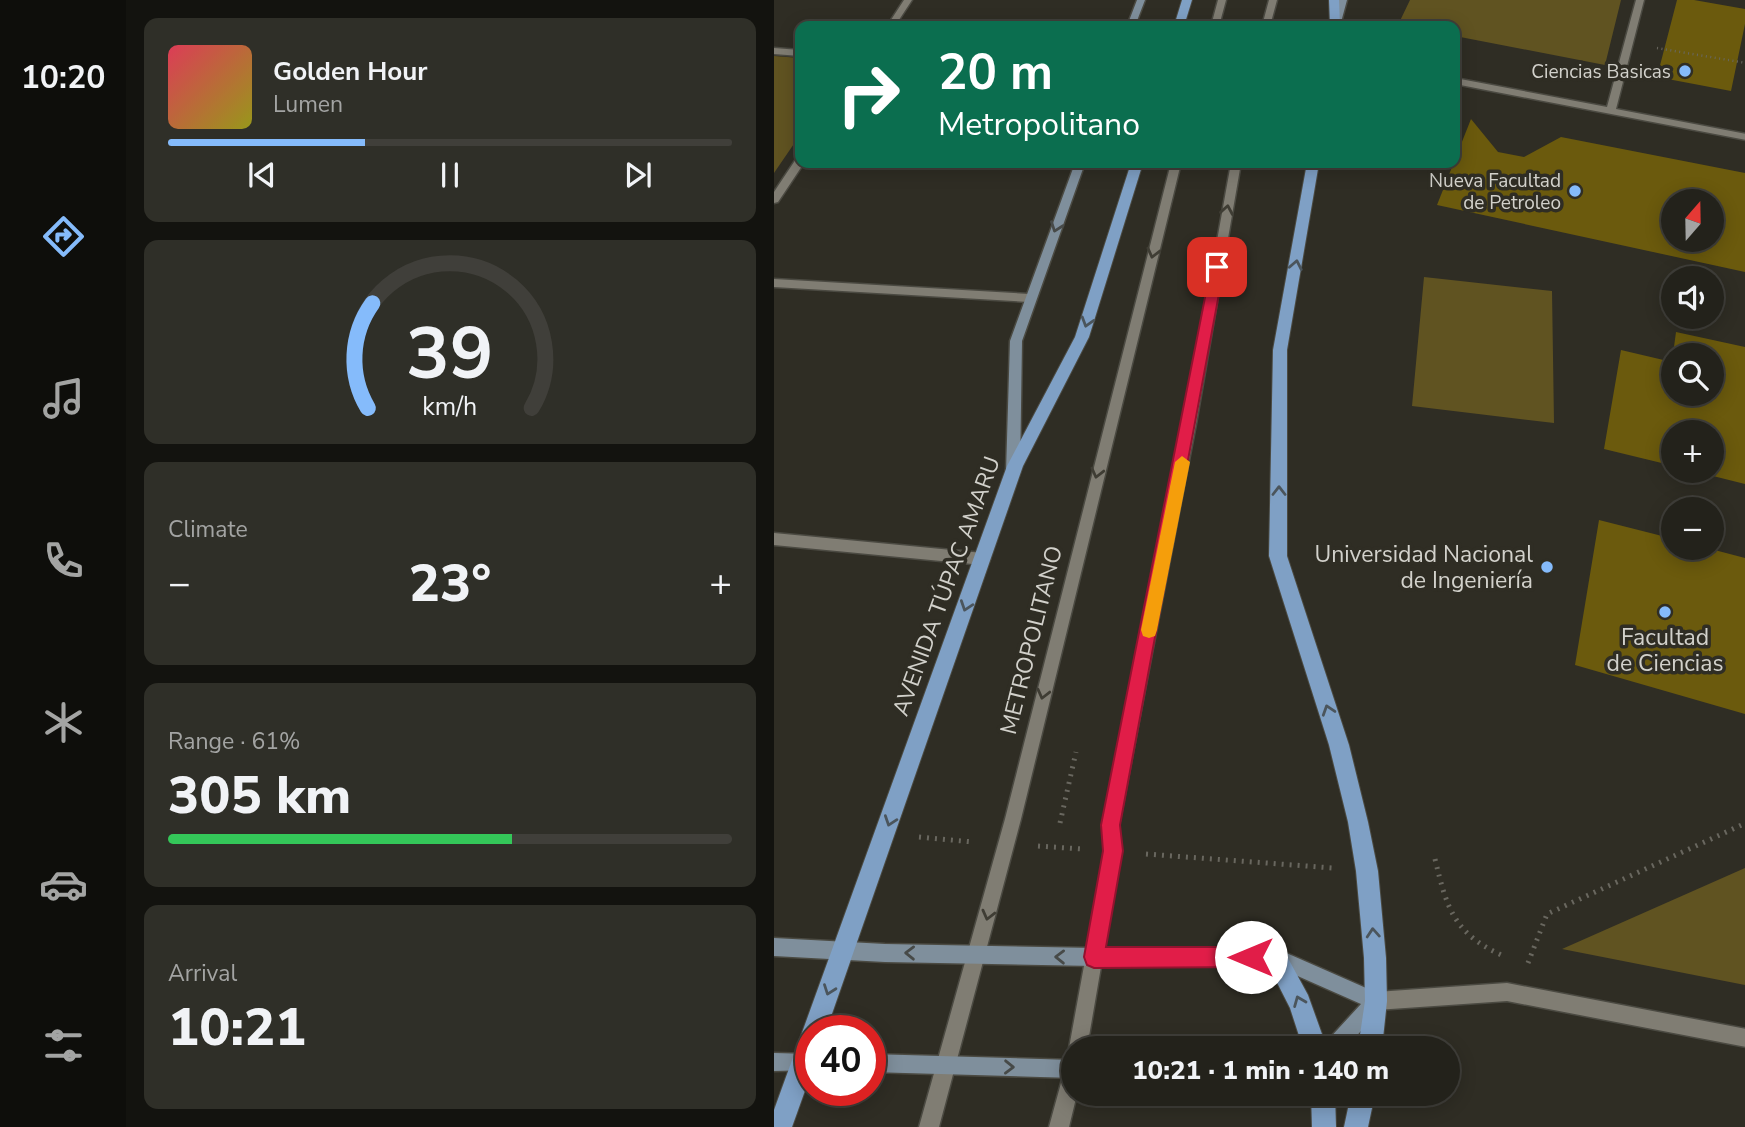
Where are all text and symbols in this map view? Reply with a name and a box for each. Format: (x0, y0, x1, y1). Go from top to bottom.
text: 20 m (938, 39, 1053, 106)
icon: right (823, 49, 914, 140)
text: Golden Hour (273, 54, 428, 89)
text: 10:20 (21, 56, 105, 99)
place label: Ciencias Basicas (1531, 59, 1671, 85)
marker: Ciencias Basicas (1677, 63, 1693, 79)
text: Lumen (273, 89, 343, 120)
text: Metropolitano (938, 103, 1140, 146)
icon: previous (243, 156, 281, 194)
icon: pause (431, 156, 469, 194)
icon: next (619, 156, 657, 194)
place label: Nueva Facultad de Petroleo (1429, 168, 1561, 216)
marker: Nueva Facultad de Petroleo (1567, 183, 1583, 199)
north arrow (1661, 189, 1724, 252)
map controls (1661, 189, 1724, 560)
one-way arrow (1219, 204, 1234, 216)
icon: directions (39, 212, 88, 261)
one-way arrow (1050, 220, 1064, 232)
pin (1187, 237, 1247, 297)
one-way arrow (1147, 246, 1161, 258)
icon: arrive (1198, 248, 1236, 286)
one-way arrow (1288, 259, 1303, 271)
button: sound (1661, 266, 1724, 329)
text: 39 (406, 304, 494, 404)
one-way arrow (1081, 315, 1096, 327)
button: search (1661, 343, 1724, 406)
icon: music (39, 374, 88, 423)
text: km/h (422, 389, 478, 423)
button: + (1661, 420, 1724, 483)
street label: AVENIDA TÚPAC AMARU (885, 452, 1008, 720)
one-way arrow (1091, 467, 1105, 479)
one-way arrow (1271, 485, 1287, 495)
button: − (1661, 497, 1724, 560)
text: Climate (168, 514, 248, 545)
icon: phone (39, 536, 88, 585)
place label: Universidad Nacional de Ingeniería (1314, 539, 1533, 596)
street label: METROPOLITANO (993, 543, 1070, 738)
text: 23° (409, 548, 491, 619)
text: − (168, 558, 191, 609)
text: + (709, 558, 732, 609)
marker: Universidad Nacional de Ingeniería (1539, 559, 1555, 575)
one-way arrow (960, 600, 974, 612)
marker: Facultad de Ciencias (1657, 604, 1673, 620)
place label: Facultad de Ciencias (1607, 622, 1723, 679)
one-way arrow (1037, 688, 1051, 700)
icon: climate (39, 698, 88, 747)
one-way arrow (1322, 705, 1336, 717)
text: Range · 61% (168, 726, 300, 757)
text: 305 km (168, 760, 351, 831)
one-way arrow (884, 814, 898, 826)
icon: car (39, 860, 88, 909)
one-way arrow (982, 909, 996, 921)
position arrow (1214, 920, 1288, 994)
one-way arrow (1366, 927, 1381, 938)
one-way arrow (905, 946, 916, 961)
one-way arrow (1054, 949, 1065, 964)
text: Arrival (168, 958, 237, 989)
one-way arrow (823, 984, 837, 996)
text: 10:21 (168, 992, 306, 1063)
one-way arrow (1293, 995, 1307, 1007)
speed limit sign: 40 (795, 1015, 886, 1106)
icon: filters (39, 1021, 88, 1070)
text: 10:21 · 1 min · 140 m (1132, 1053, 1389, 1088)
one-way arrow (1003, 1060, 1014, 1075)

